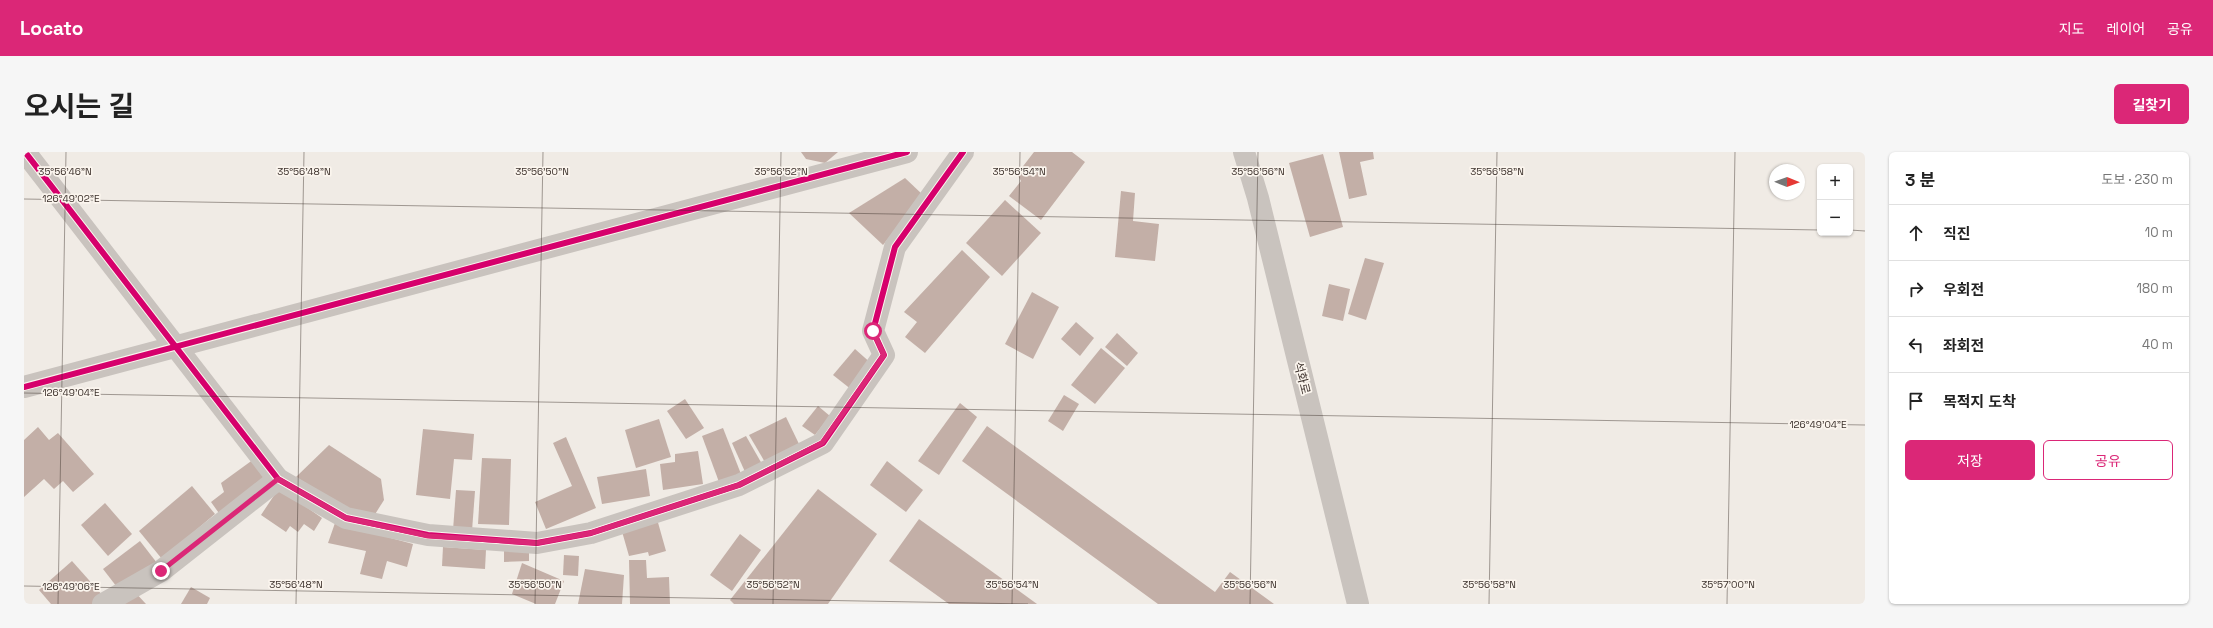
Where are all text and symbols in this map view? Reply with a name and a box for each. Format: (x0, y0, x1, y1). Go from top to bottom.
text: Locato (20, 16, 83, 41)
text: 지도 (2059, 20, 2085, 38)
text: 레이어 (2107, 20, 2145, 38)
text: 공유 (2167, 20, 2193, 38)
button: 길찾기 (2114, 84, 2189, 124)
text: 오시는 길 (24, 88, 134, 124)
north arrow (1769, 164, 1805, 200)
map controls (1817, 164, 1853, 236)
button: + (1817, 164, 1853, 200)
text: 35°56'46"N (38, 165, 92, 178)
text: 35°56'48"N (277, 165, 331, 178)
text: 35°56'50"N (515, 165, 569, 178)
text: 35°56'52"N (754, 165, 808, 178)
text: 35°56'54"N (992, 165, 1046, 178)
text: 35°56'56"N (1231, 165, 1285, 178)
text: 35°56'58"N (1470, 165, 1524, 178)
text: 3 분 (1905, 169, 1935, 191)
text: 도보 · 230 m (2101, 171, 2173, 188)
text: 126°49'02"E (42, 192, 100, 205)
button: − (1817, 200, 1853, 236)
icon: ahead (1905, 222, 1927, 244)
text: 직진 (1943, 224, 1971, 243)
text: 10 m (2145, 224, 2173, 241)
icon: right (1905, 278, 1927, 300)
text: 우회전 (1943, 280, 1984, 299)
text: 180 m (2137, 280, 2173, 297)
route start (864, 322, 882, 340)
icon: left (1905, 334, 1927, 356)
text: 좌회전 (1943, 336, 1984, 355)
text: 40 m (2142, 336, 2173, 353)
street label: 석화로 (1290, 360, 1314, 396)
text: 126°49'04"E (42, 386, 100, 399)
icon: arrive (1905, 390, 1927, 412)
text: 목적지 도착 (1943, 392, 2016, 411)
text: 126°49'04"E (1789, 418, 1847, 431)
button: 저장 (1905, 440, 2035, 480)
button: 공유 (2043, 440, 2173, 480)
route end (152, 562, 170, 580)
text: 35°56'48"N (269, 578, 323, 591)
text: 35°56'50"N (508, 578, 562, 591)
text: 35°56'52"N (746, 578, 800, 591)
text: 35°56'54"N (985, 578, 1039, 591)
text: 35°56'56"N (1223, 578, 1277, 591)
text: 35°56'58"N (1462, 578, 1516, 591)
text: 35°57'00"N (1701, 578, 1755, 591)
text: 126°49'06"E (42, 580, 100, 593)

